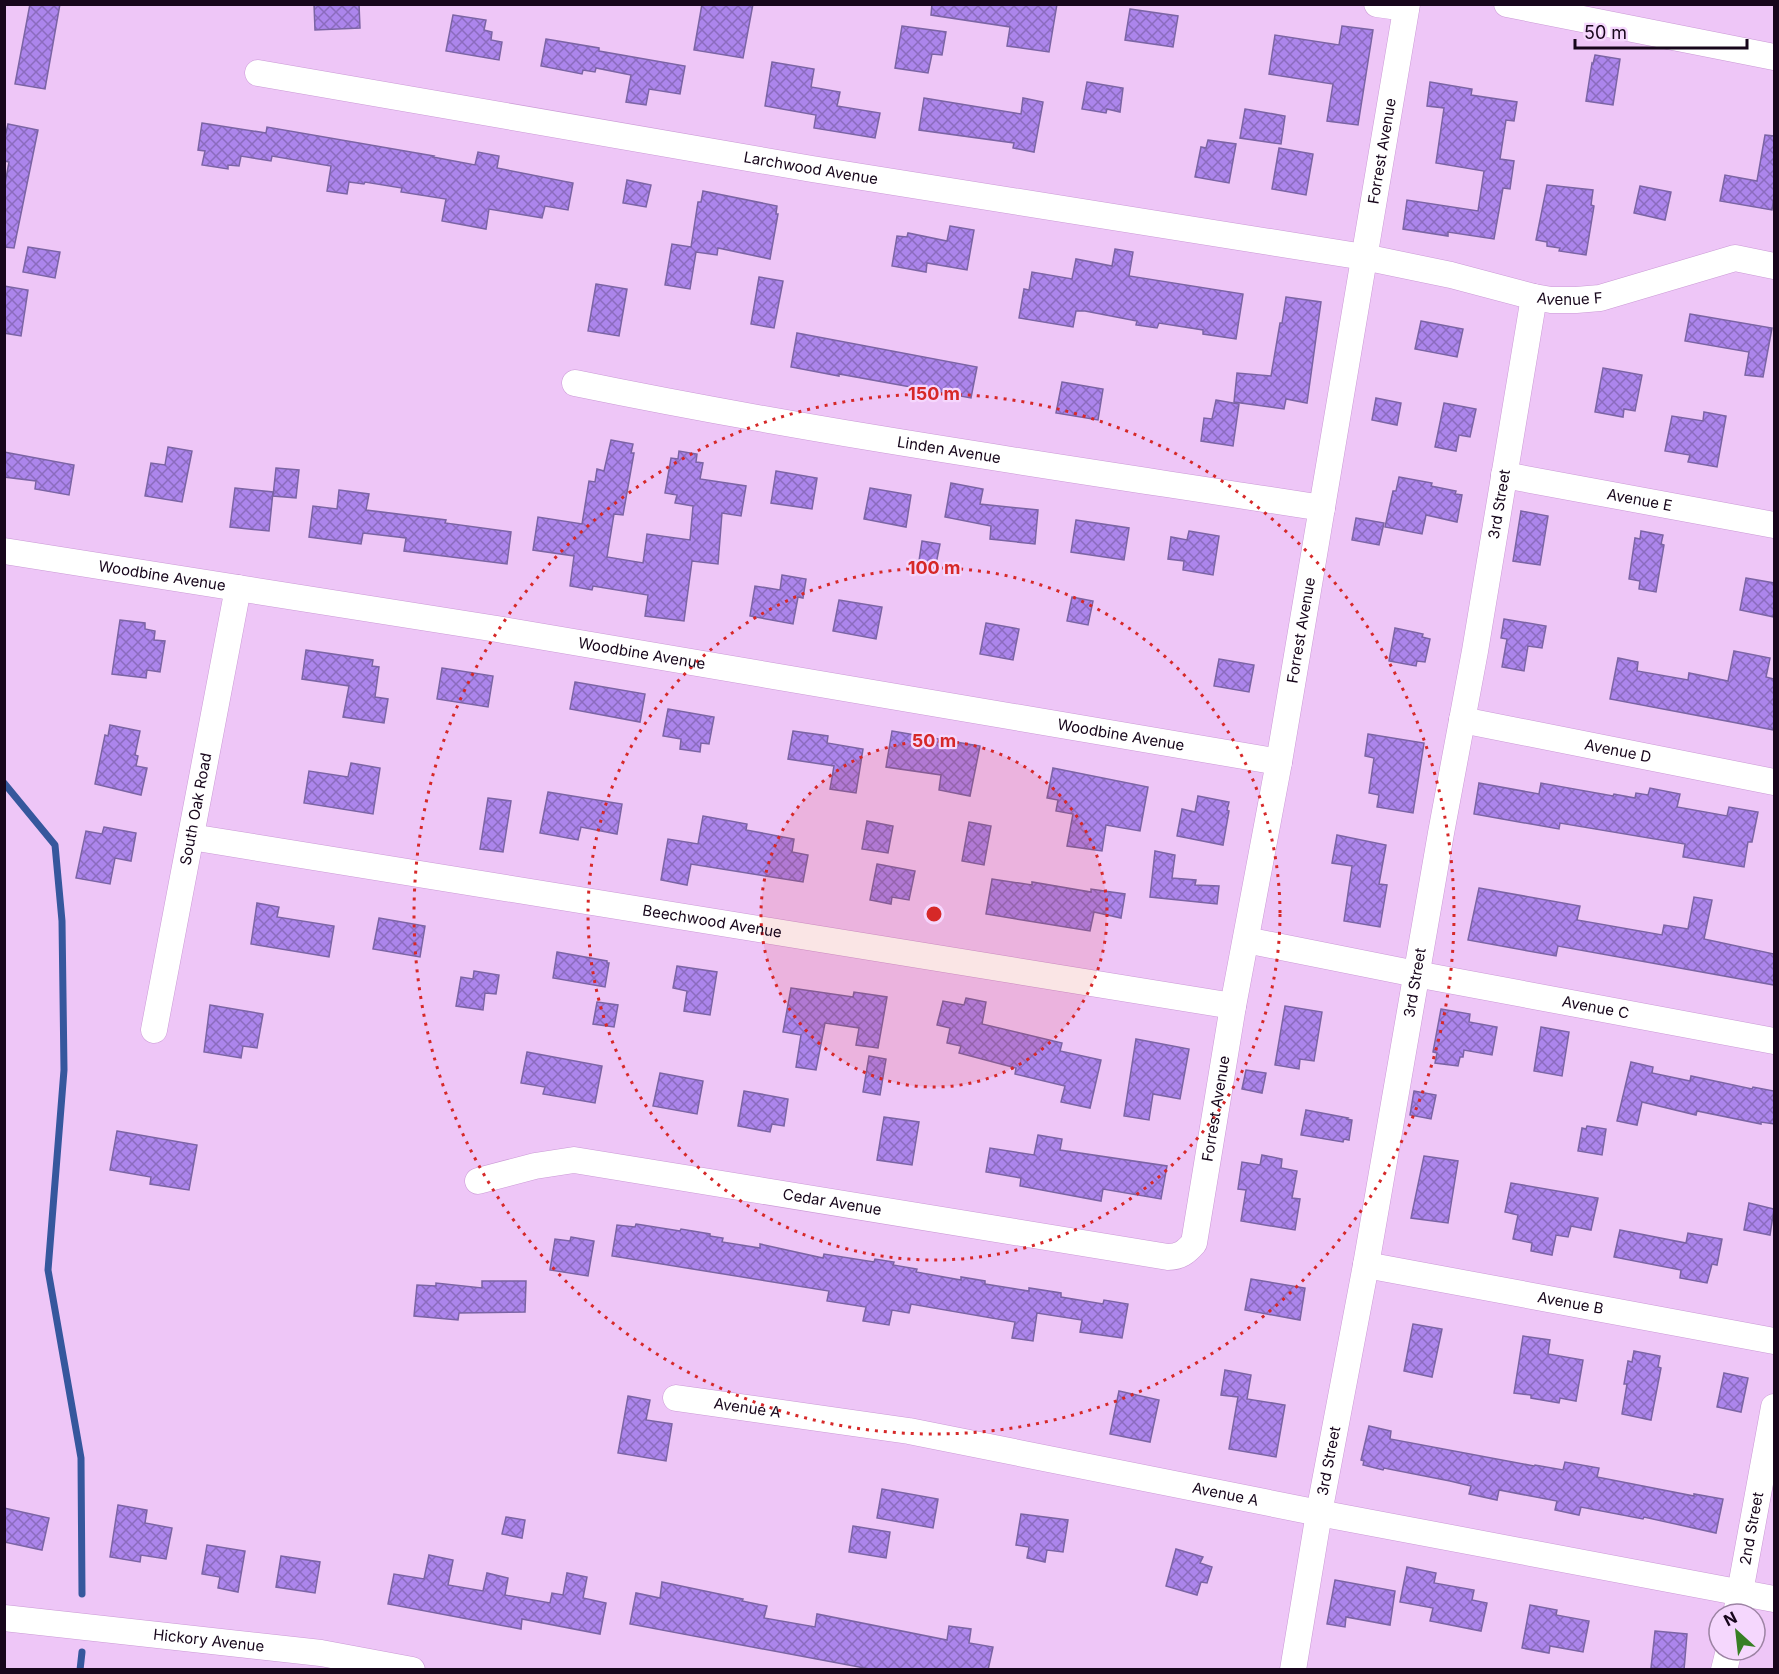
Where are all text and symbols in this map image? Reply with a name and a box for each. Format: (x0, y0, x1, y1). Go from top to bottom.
scale bar (1575, 12, 1748, 50)
text: 50 m (1584, 22, 1627, 43)
street label: Forrest Avenue (1363, 97, 1400, 205)
street label: Larchwood Avenue (742, 147, 879, 188)
street label: Avenue F (1536, 288, 1603, 310)
text: 150 m (908, 383, 960, 404)
street label: Linden Avenue (896, 432, 1002, 467)
street label: 3rd Street (1484, 468, 1514, 540)
street label: Avenue E (1606, 484, 1674, 515)
street label: Woodbine Avenue (97, 556, 227, 595)
text: 100 m (908, 557, 960, 578)
street label: Forrest Avenue (1282, 576, 1319, 685)
street label: Woodbine Avenue (577, 633, 707, 673)
street label: Woodbine Avenue (1056, 714, 1186, 755)
text: 50 m (912, 730, 956, 751)
street label: Avenue D (1583, 735, 1653, 766)
street label: South Oak Road (176, 751, 216, 867)
street label: Beechwood Avenue (641, 900, 783, 942)
centre of rings (924, 904, 944, 924)
street label: 3rd Street (1399, 946, 1430, 1019)
street label: Avenue C (1560, 992, 1631, 1023)
street label: Forrest Avenue (1198, 1054, 1234, 1163)
street label: Cedar Avenue (781, 1184, 883, 1219)
street label: Avenue B (1536, 1287, 1605, 1318)
street label: Avenue A (713, 1393, 782, 1422)
street label: 3rd Street (1312, 1425, 1344, 1497)
street label: Avenue A (1191, 1478, 1260, 1510)
street label: 2nd Street (1735, 1490, 1767, 1566)
north arrow (1707, 1602, 1767, 1662)
text: N (1720, 1607, 1740, 1630)
street label: Hickory Avenue (152, 1625, 265, 1656)

